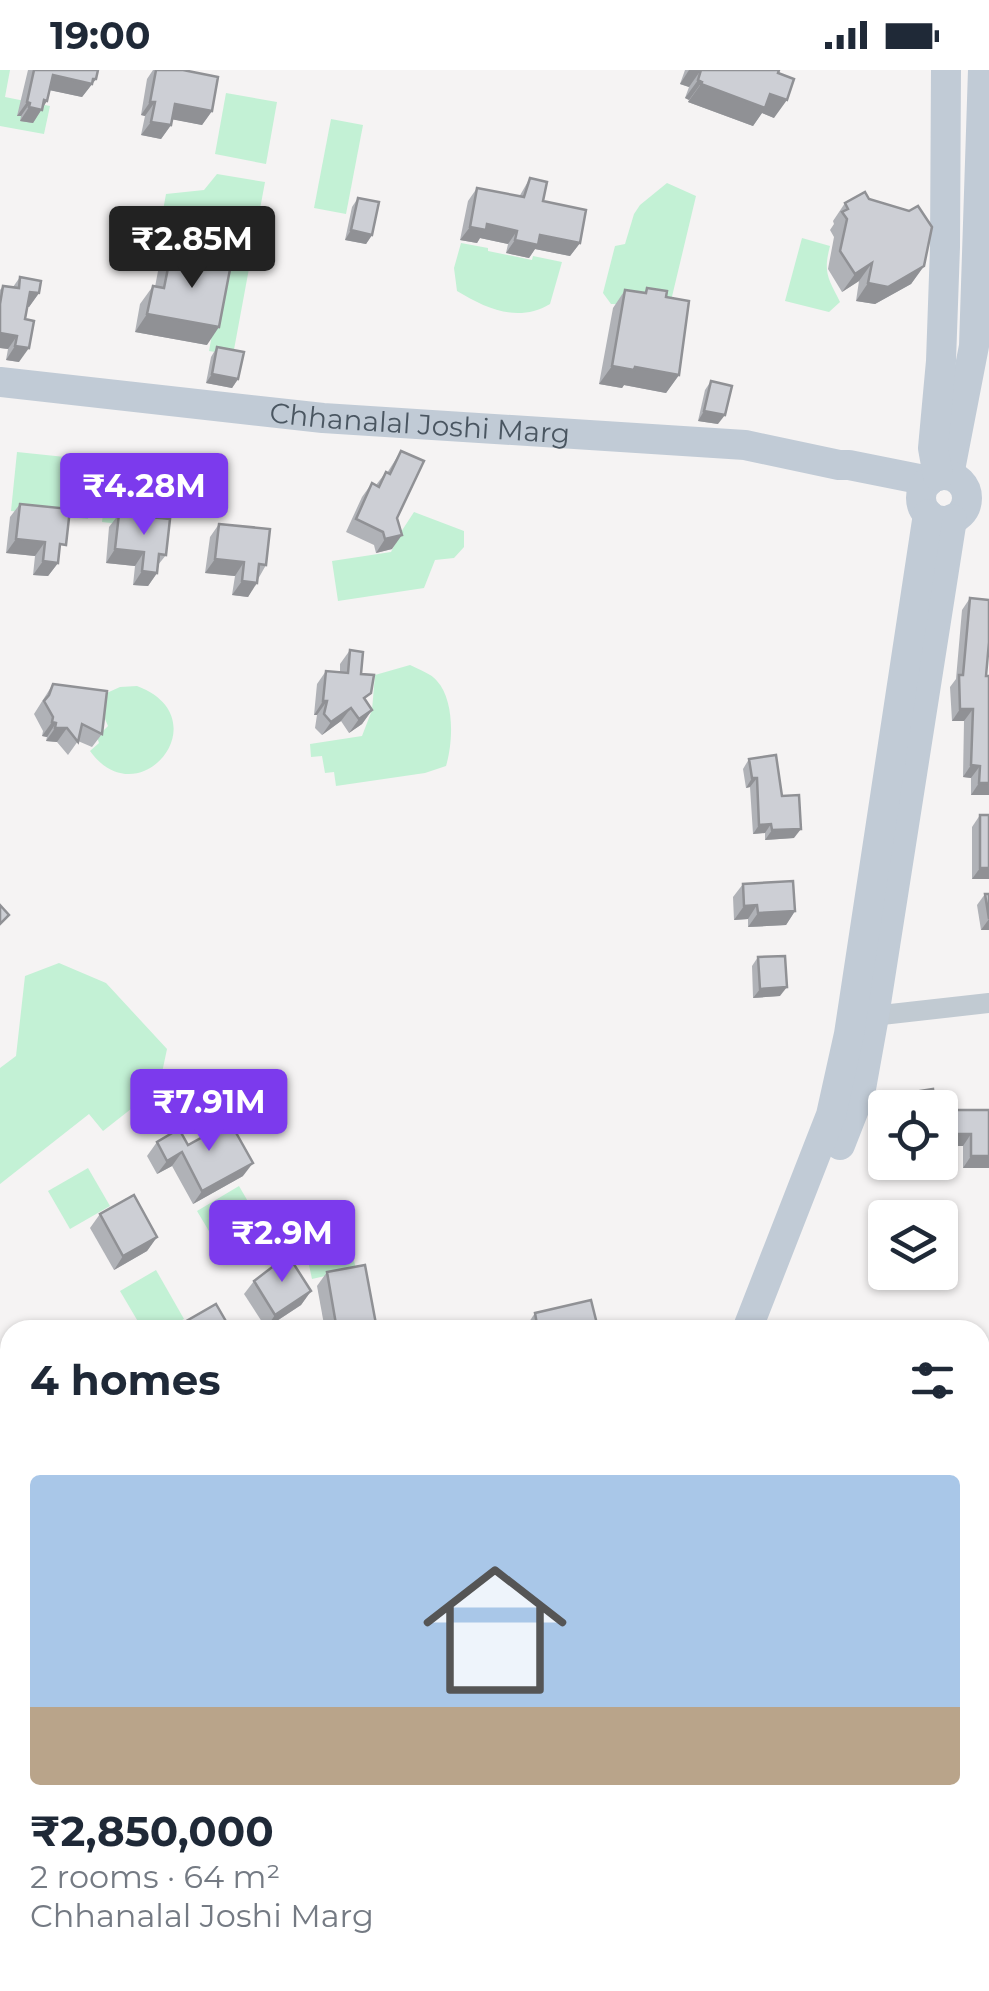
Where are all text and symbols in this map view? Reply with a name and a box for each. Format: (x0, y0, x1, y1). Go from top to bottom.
text: 19:00 (50, 12, 151, 59)
pin: ₹2.85M (111, 206, 273, 291)
text: ₹2.85M (131, 219, 253, 258)
street label: Chhanalal Joshi Marg (268, 395, 571, 451)
pin: ₹4.28M (63, 453, 225, 538)
text: ₹4.28M (82, 466, 206, 505)
pin: ₹7.91M (128, 1069, 290, 1154)
text: ₹7.91M (152, 1082, 266, 1121)
map controls (868, 1090, 958, 1290)
button: locate (868, 1090, 958, 1180)
pin: ₹2.9M (212, 1200, 352, 1285)
button: layers (868, 1200, 958, 1290)
text: ₹2.9M (231, 1213, 333, 1252)
icon: filters (905, 1353, 960, 1408)
text: 4 homes (30, 1354, 221, 1406)
icon: home (405, 1540, 585, 1720)
text: ₹2,850,000 (30, 1805, 274, 1857)
text: 2 rooms · 64 m² (30, 1857, 280, 1896)
text: Chhanalal Joshi Marg (30, 1896, 374, 1935)

